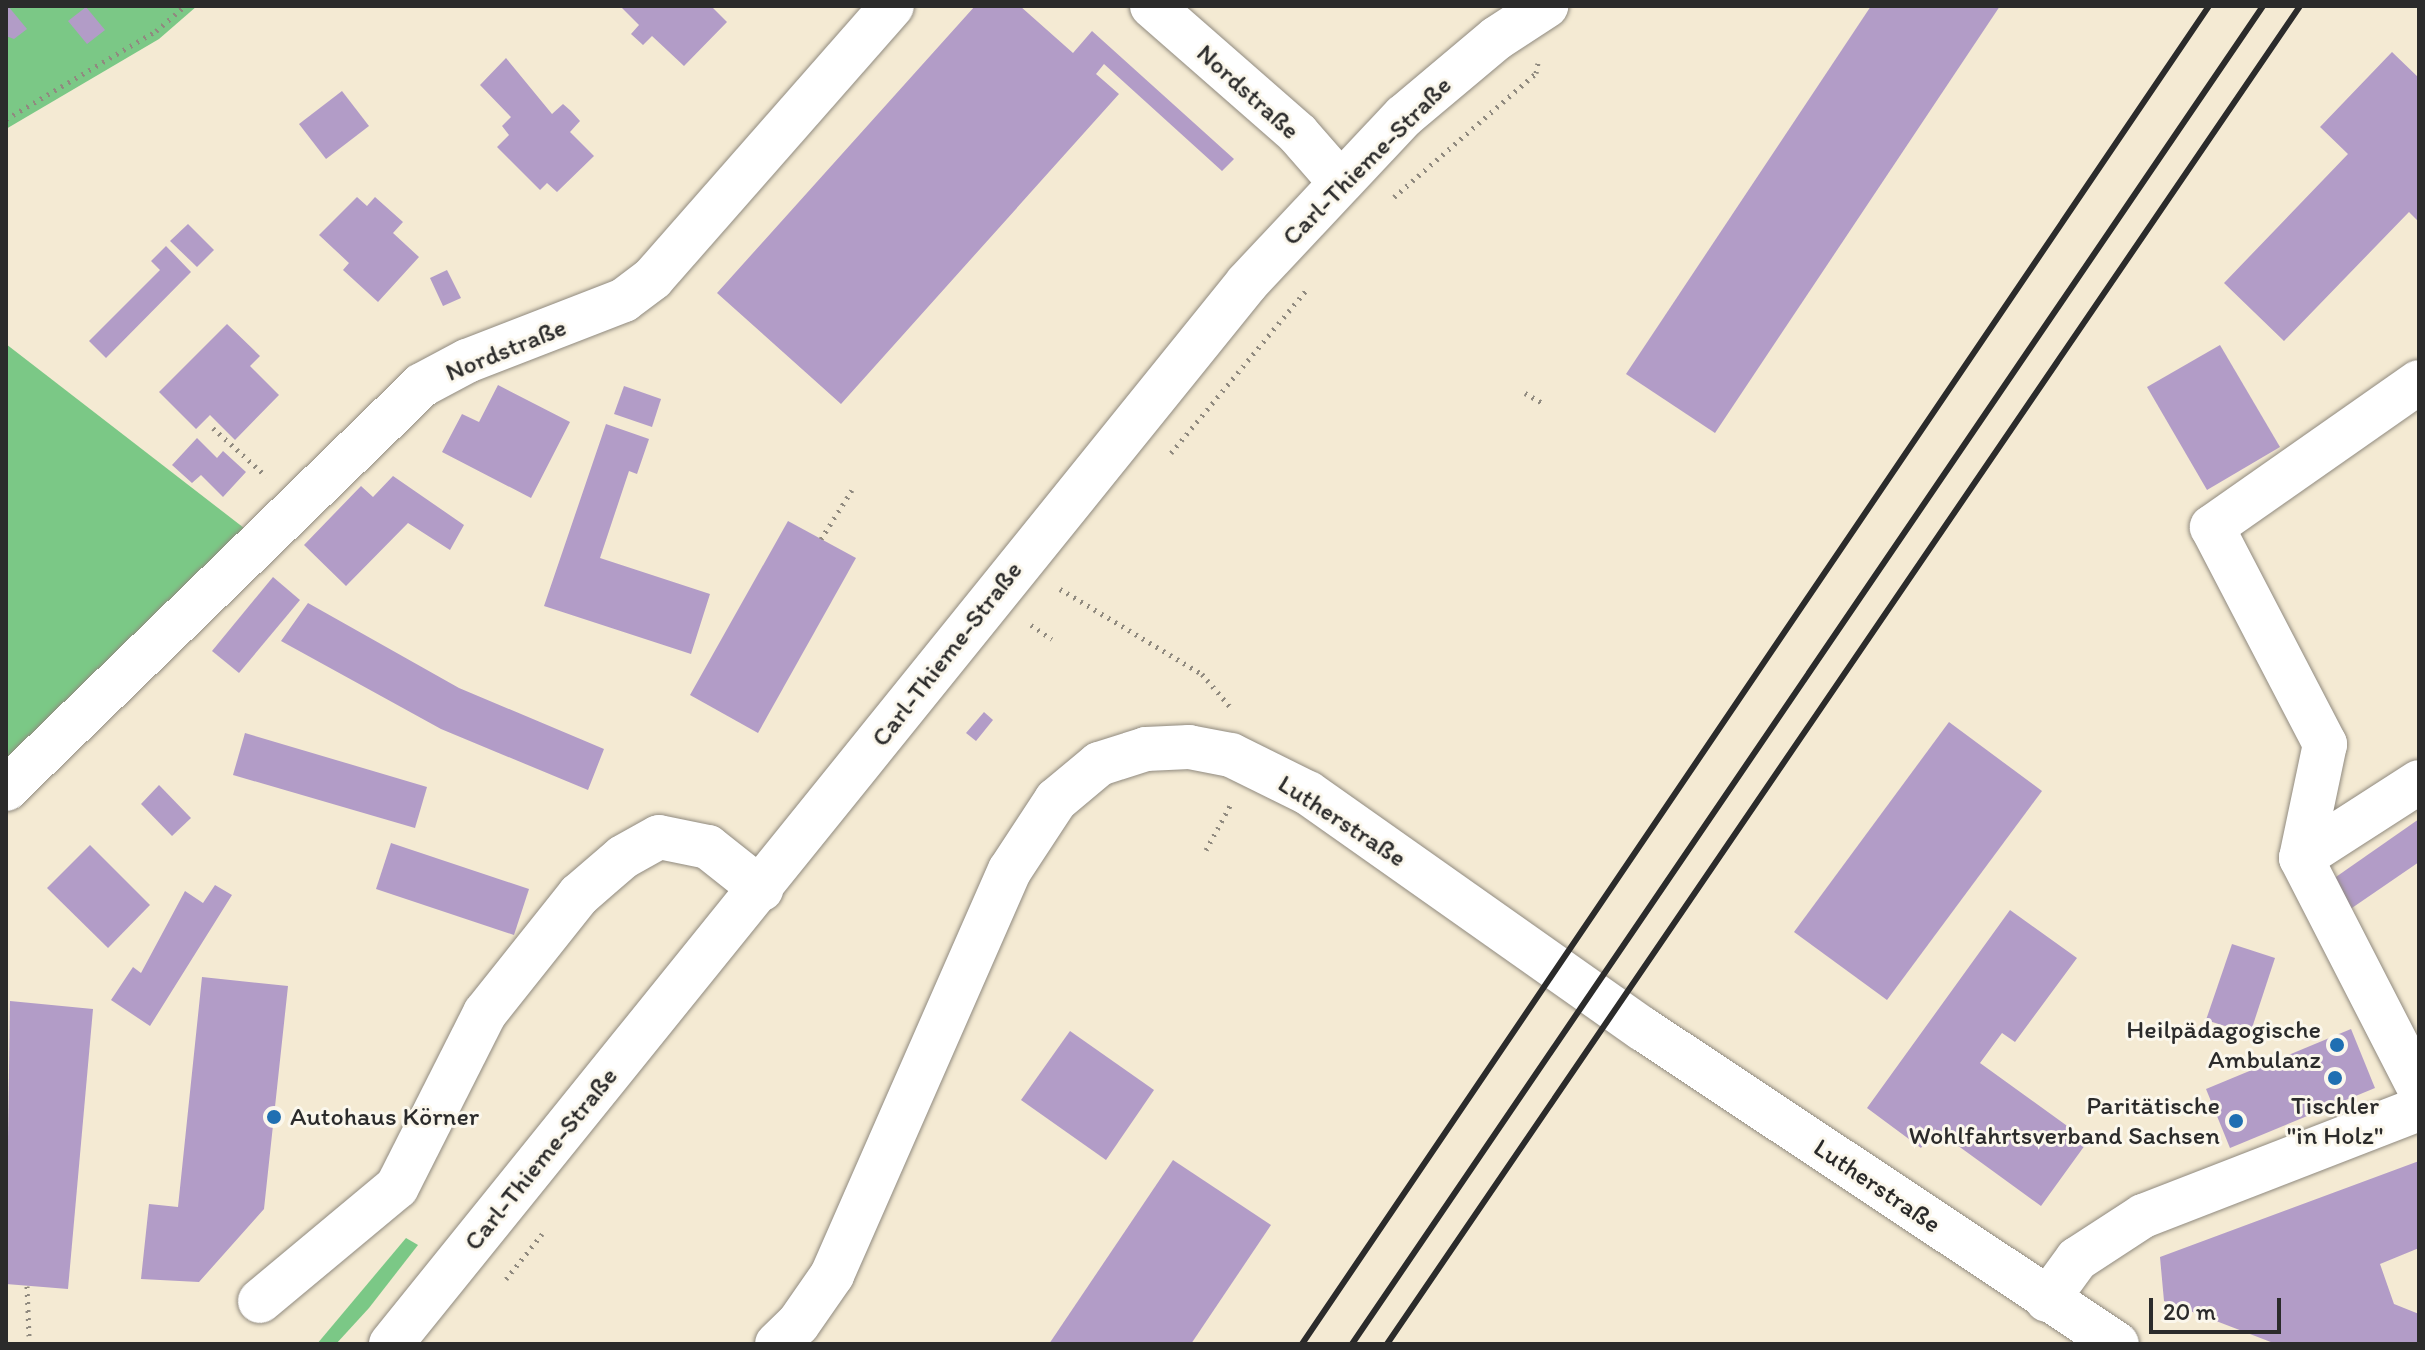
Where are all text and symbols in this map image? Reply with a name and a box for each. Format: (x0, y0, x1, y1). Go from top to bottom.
street label: Nordstraße (1190, 38, 1306, 146)
street label: Carl-Thieme-Straße (1276, 70, 1458, 252)
street label: Nordstraße (441, 312, 571, 388)
street label: Carl-Thieme-Straße (865, 555, 1029, 753)
street label: Lutherstraße (1272, 768, 1412, 874)
place label: Heilpädagogische Ambulanz (2126, 1014, 2321, 1076)
marker: Heilpädagogische Ambulanz (2328, 1036, 2346, 1054)
street label: Carl-Thieme-Straße (458, 1061, 624, 1257)
marker: Tischler "in Holz" (2326, 1069, 2344, 1087)
place label: Paritätische Wohlfahrtsverband Sachsen (1908, 1090, 2220, 1152)
place label: Tischler "in Holz" (2287, 1090, 2383, 1152)
place label: Autohaus Körner (290, 1101, 479, 1133)
marker: Autohaus Körner (265, 1108, 283, 1126)
marker: Paritätische Wohlfahrtsverband Sachsen (2227, 1112, 2245, 1130)
street label: Lutherstraße (1808, 1132, 1946, 1240)
scale bar (2153, 1282, 2285, 1332)
text: 20 m (2163, 1297, 2216, 1326)

